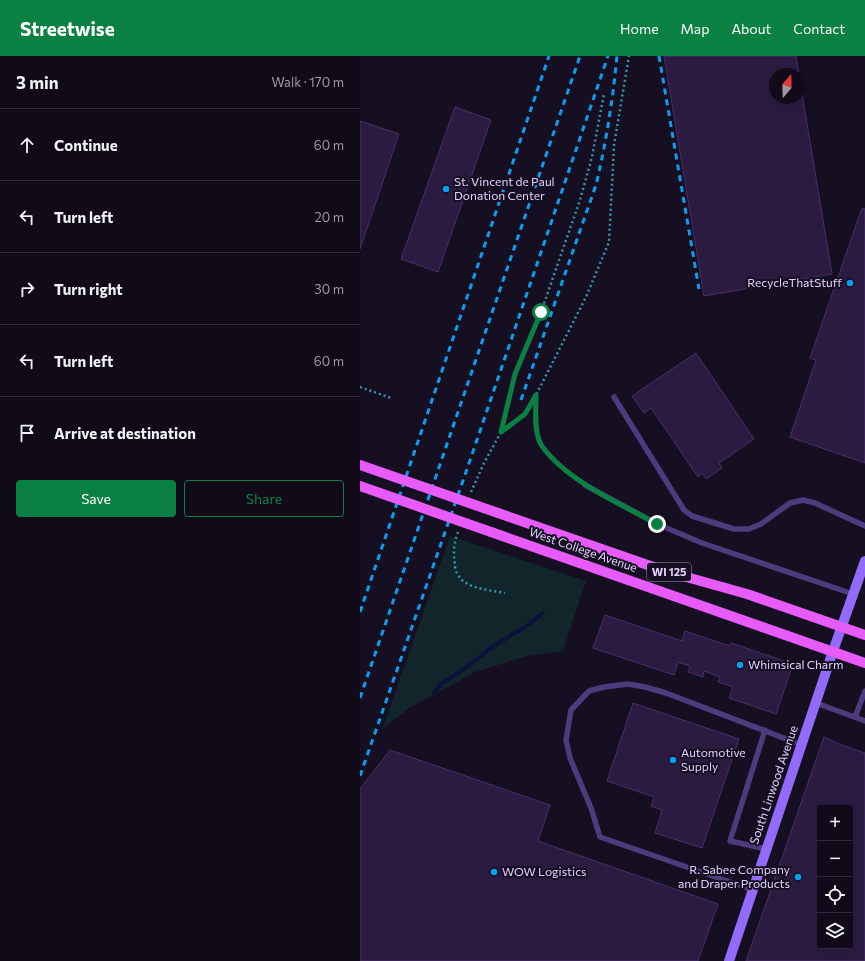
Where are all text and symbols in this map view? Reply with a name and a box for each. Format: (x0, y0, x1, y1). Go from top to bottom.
text: Streetwise (20, 17, 115, 40)
text: Home (620, 20, 659, 37)
text: Map (681, 20, 709, 37)
text: About (731, 20, 771, 37)
text: Contact (793, 20, 845, 37)
north arrow (769, 68, 805, 104)
text: 3 min (16, 72, 59, 93)
text: Walk · 170 m (272, 74, 344, 90)
icon: ahead (16, 134, 38, 156)
text: Continue (54, 136, 118, 154)
text: 60 m (314, 137, 344, 153)
place label: St. Vincent de Paul Donation Center (454, 174, 555, 202)
marker: St. Vincent de Paul Donation Center (441, 184, 451, 194)
icon: left (16, 206, 38, 228)
text: Turn left (54, 208, 113, 226)
text: 20 m (315, 209, 344, 225)
place label: RecycleThatStuff (747, 275, 843, 289)
icon: right (16, 278, 38, 300)
marker: RecycleThatStuff (845, 278, 855, 288)
text: Turn right (54, 280, 123, 298)
text: 30 m (314, 281, 344, 297)
route start (532, 303, 550, 321)
icon: left (16, 350, 38, 372)
text: Turn left (54, 352, 113, 370)
text: 60 m (314, 353, 344, 369)
icon: arrive (16, 422, 38, 444)
text: Arrive at destination (54, 424, 196, 442)
button: Save (16, 480, 176, 517)
button: Share (184, 480, 344, 517)
route end (648, 515, 666, 533)
street label: West College Avenue (528, 524, 639, 574)
road number: WI 125 (647, 563, 691, 581)
place label: Whimsical Charm (748, 657, 843, 671)
marker: Whimsical Charm (735, 660, 745, 670)
street label: South Linwood Avenue (746, 723, 800, 846)
place label: Automotive Supply (681, 745, 746, 773)
marker: Automotive Supply (668, 755, 678, 765)
map controls (817, 805, 853, 949)
button: + (817, 805, 853, 841)
button: − (817, 841, 853, 877)
place label: R. Sabee Company and Draper Products (678, 862, 790, 890)
place label: WOW Logistics (502, 864, 587, 878)
marker: WOW Logistics (489, 867, 499, 877)
marker: R. Sabee Company and Draper Products (793, 872, 803, 882)
button: locate (817, 877, 853, 913)
button: layers (817, 913, 853, 949)

